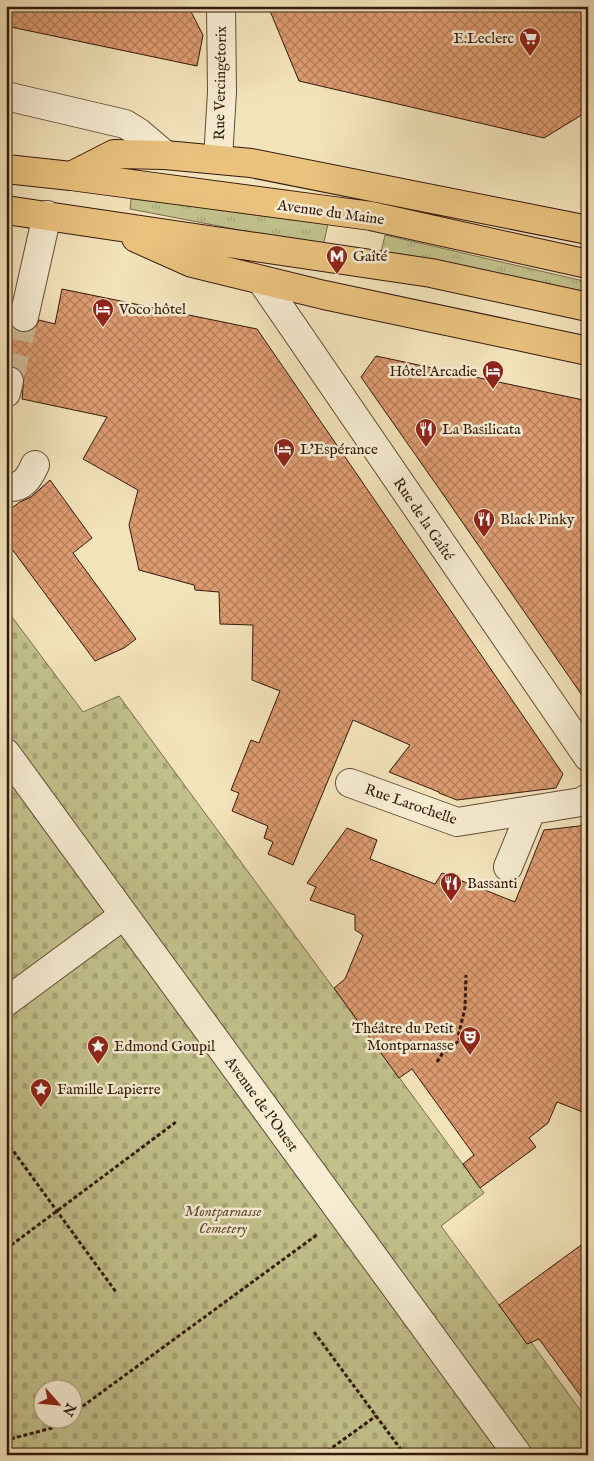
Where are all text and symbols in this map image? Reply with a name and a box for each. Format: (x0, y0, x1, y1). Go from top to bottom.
street label: Rue Vercingétorix (210, 25, 231, 140)
supermarket icon: E.Leclerc (518, 26, 542, 57)
place label: E.Leclerc (453, 29, 514, 48)
street label: Avenue du Maine (275, 195, 386, 229)
metro station icon: Gaîté (325, 244, 349, 275)
place label: Gaîté (353, 247, 388, 266)
hotel icon: Voco hôtel (91, 297, 115, 328)
place label: Voco hôtel (118, 300, 187, 319)
hotel icon: Hôtel Arcadie (481, 359, 505, 390)
place label: Hôtel Arcadie (389, 362, 477, 381)
restaurant icon: La Basilicata (414, 417, 438, 448)
place label: La Basilicata (442, 420, 521, 439)
hotel icon: L'Espérance (272, 437, 296, 468)
place label: L'Espérance (300, 440, 378, 459)
street label: Rue de la Gaîté (389, 474, 458, 564)
restaurant icon: Black Pinky (472, 507, 496, 538)
place label: Black Pinky (500, 510, 575, 529)
street label: Rue Larochelle (362, 780, 460, 829)
restaurant icon: Bassanti (439, 871, 463, 902)
place label: Bassanti (467, 874, 518, 893)
place label: Théâtre du Petit Montparnasse (352, 1019, 454, 1055)
theatre icon: Théâtre du Petit Montparnasse (458, 1025, 482, 1056)
place icon: Edmond Goupil (86, 1034, 110, 1065)
place label: Edmond Goupil (114, 1037, 216, 1056)
street label: Avenue de l'Ouest (220, 1052, 302, 1156)
place icon: Famille Lapierre (29, 1077, 53, 1108)
place label: Famille Lapierre (57, 1080, 161, 1099)
park label: Montparnasse Cemetery (184, 1202, 262, 1238)
north arrow (32, 1378, 82, 1428)
text: N (58, 1399, 80, 1419)

